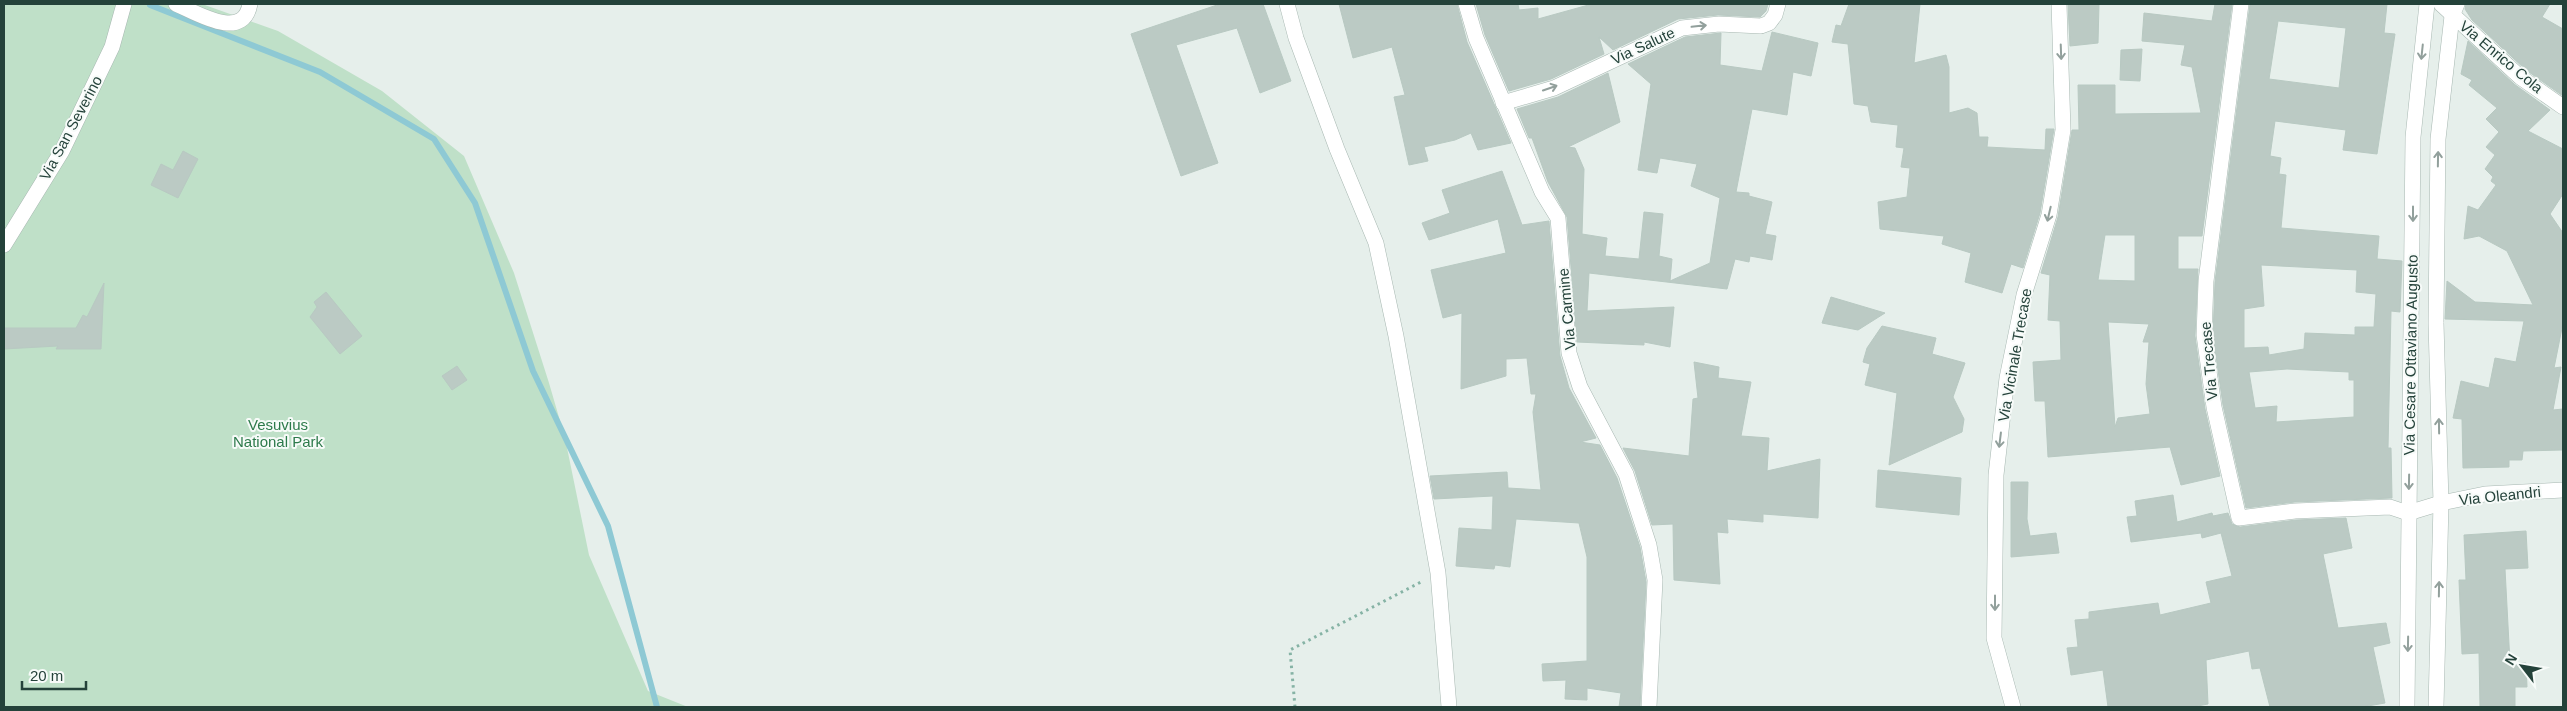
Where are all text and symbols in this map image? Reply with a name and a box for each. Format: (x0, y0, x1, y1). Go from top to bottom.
street label: Via Enrico Cola (2456, 17, 2547, 97)
one-way arrow (1691, 21, 1707, 31)
street label: Via Salute (1608, 23, 1677, 68)
one-way arrow (2056, 44, 2066, 60)
one-way arrow (2417, 44, 2427, 60)
street label: Via San Severino (36, 73, 105, 183)
one-way arrow (1542, 83, 1557, 92)
one-way arrow (2433, 151, 2443, 167)
one-way arrow (2044, 205, 2053, 221)
one-way arrow (2408, 206, 2417, 222)
street label: Via Cesare Ottaviano Augusto (2400, 255, 2421, 455)
street label: Via Carmine (1554, 267, 1579, 351)
street label: Via Vicinale Trecase (1994, 287, 2035, 423)
street label: Via Trecase (2197, 321, 2220, 401)
park label: Vesuvius National Park (233, 416, 324, 450)
one-way arrow (2434, 418, 2444, 434)
one-way arrow (1995, 432, 2005, 448)
one-way arrow (2404, 473, 2413, 489)
street label: Via Oleandri (2458, 483, 2542, 508)
one-way arrow (2434, 581, 2444, 597)
one-way arrow (1990, 594, 2000, 610)
one-way arrow (2403, 636, 2413, 652)
north arrow (2497, 641, 2547, 691)
text: N (2501, 651, 2520, 668)
scale bar (22, 658, 86, 690)
text: 20 m (30, 667, 63, 684)

